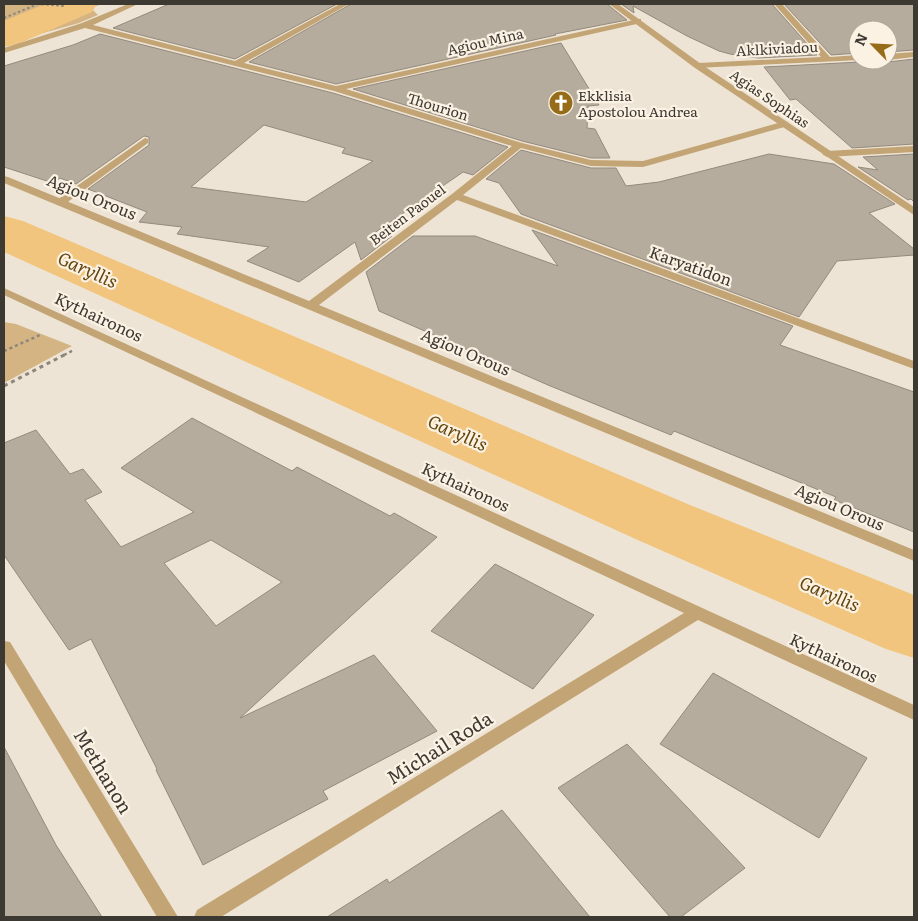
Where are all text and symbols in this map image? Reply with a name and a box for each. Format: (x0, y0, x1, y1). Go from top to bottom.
north arrow (848, 20, 898, 70)
street label: Agiou Mina (445, 22, 526, 60)
text: N (849, 30, 872, 49)
street label: Aklkiviadou (735, 36, 819, 60)
street label: Agias Sophias (726, 64, 814, 132)
place label: Ekklisia Apostolou Andrea (578, 85, 698, 121)
street label: Thourion (405, 87, 471, 125)
church icon: Ekklisia Apostolou Andrea (548, 90, 574, 116)
street label: Agiou Orous (44, 167, 140, 225)
street label: Beiten Paouel (365, 179, 449, 249)
street label: Karyatidon (646, 239, 736, 291)
water label: Garyllis (54, 244, 122, 294)
street label: Kythaironos (51, 285, 147, 347)
street label: Agiou Orous (418, 321, 514, 381)
water label: Garyllis (424, 407, 492, 457)
street label: Kythaironos (418, 455, 514, 517)
street label: Agiou Orous (792, 476, 888, 536)
water label: Garyllis (796, 568, 864, 618)
street label: Kythaironos (786, 626, 882, 688)
street label: Michail Roda (381, 703, 498, 791)
street label: Methanon (68, 723, 140, 819)

